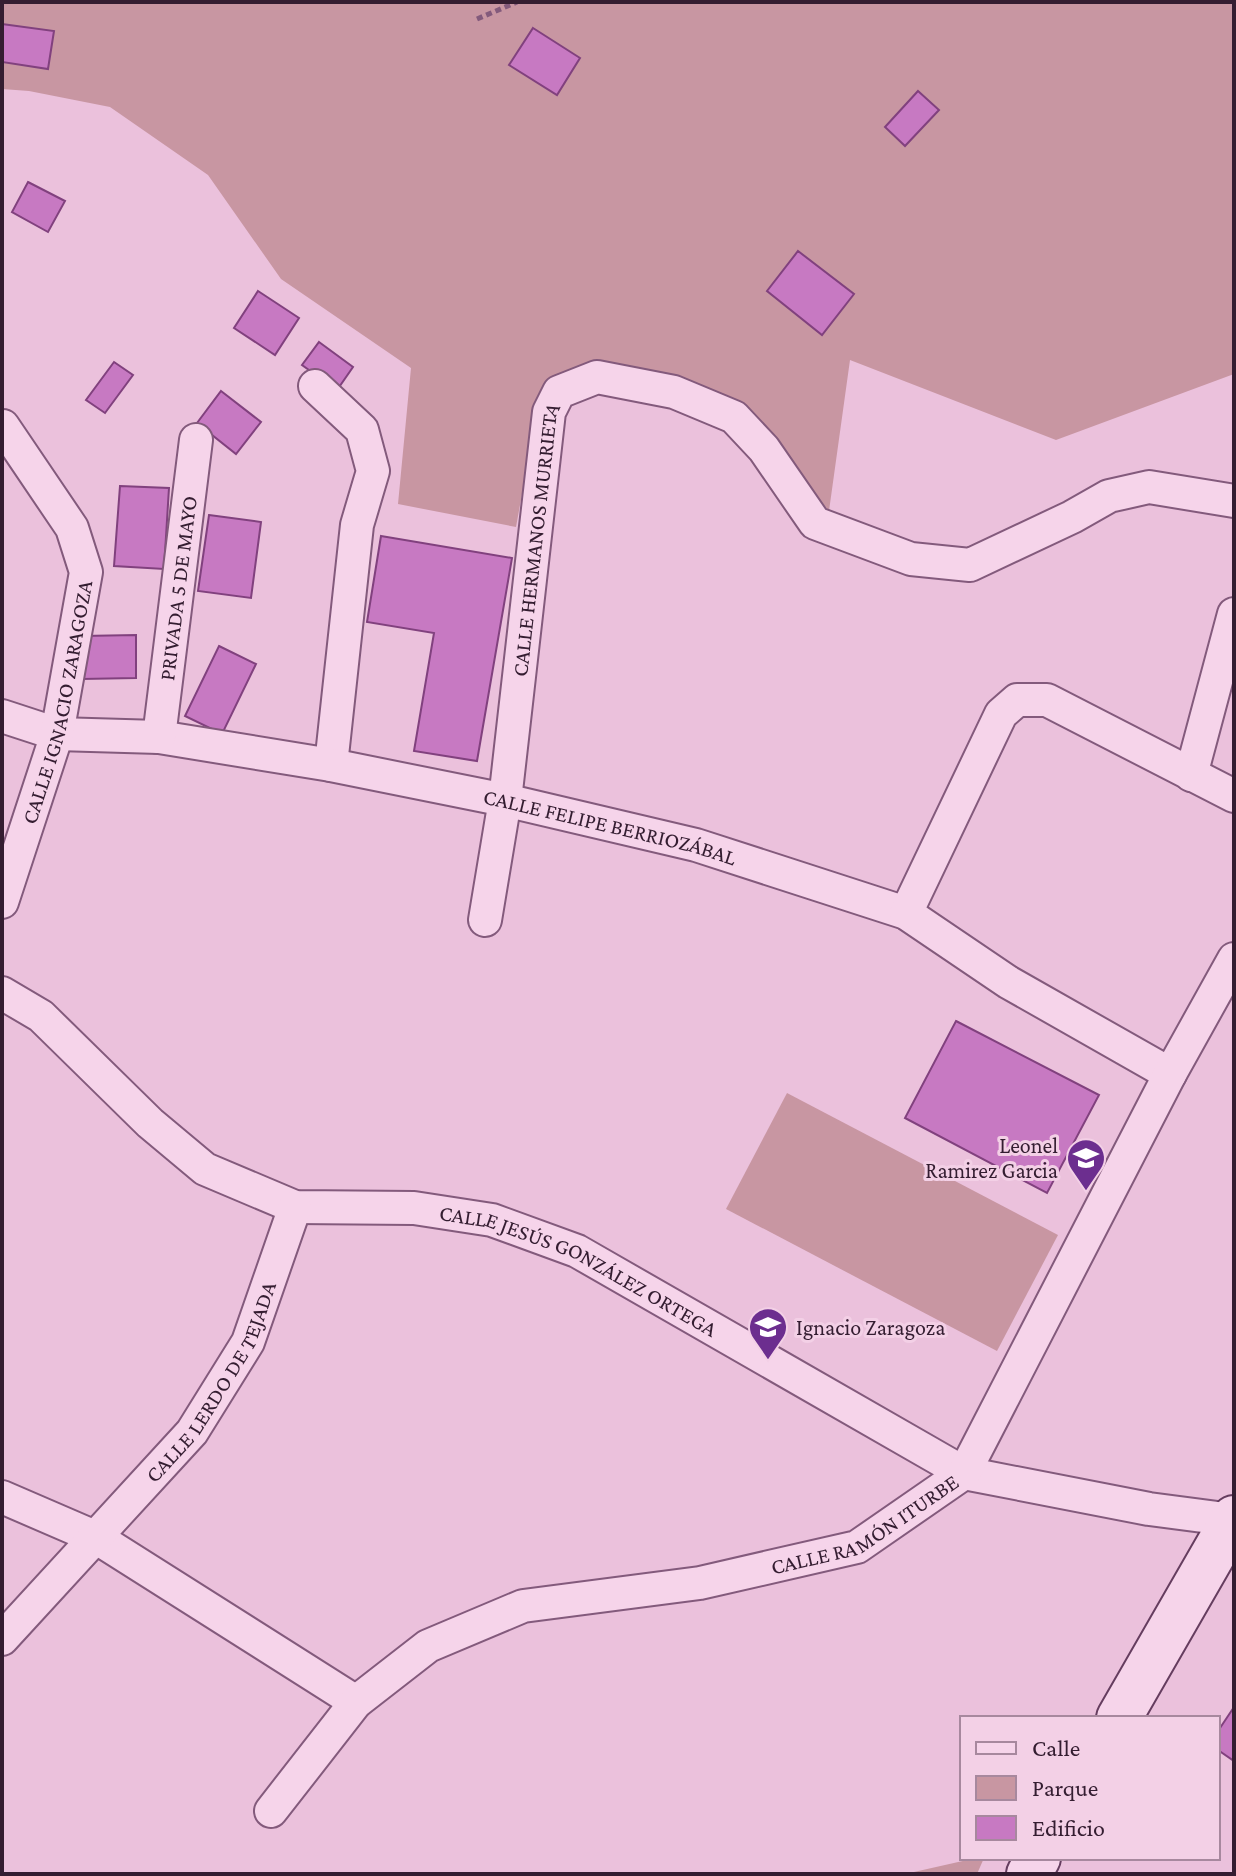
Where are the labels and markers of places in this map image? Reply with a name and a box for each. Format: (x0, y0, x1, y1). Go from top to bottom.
place label: Leonel Ramirez Garcia (925, 1133, 1058, 1183)
school or university icon: Leonel Ramirez Garcia (1065, 1137, 1107, 1192)
school or university icon: Ignacio Zaragoza (747, 1306, 789, 1361)
place label: Ignacio Zaragoza (796, 1315, 945, 1340)

